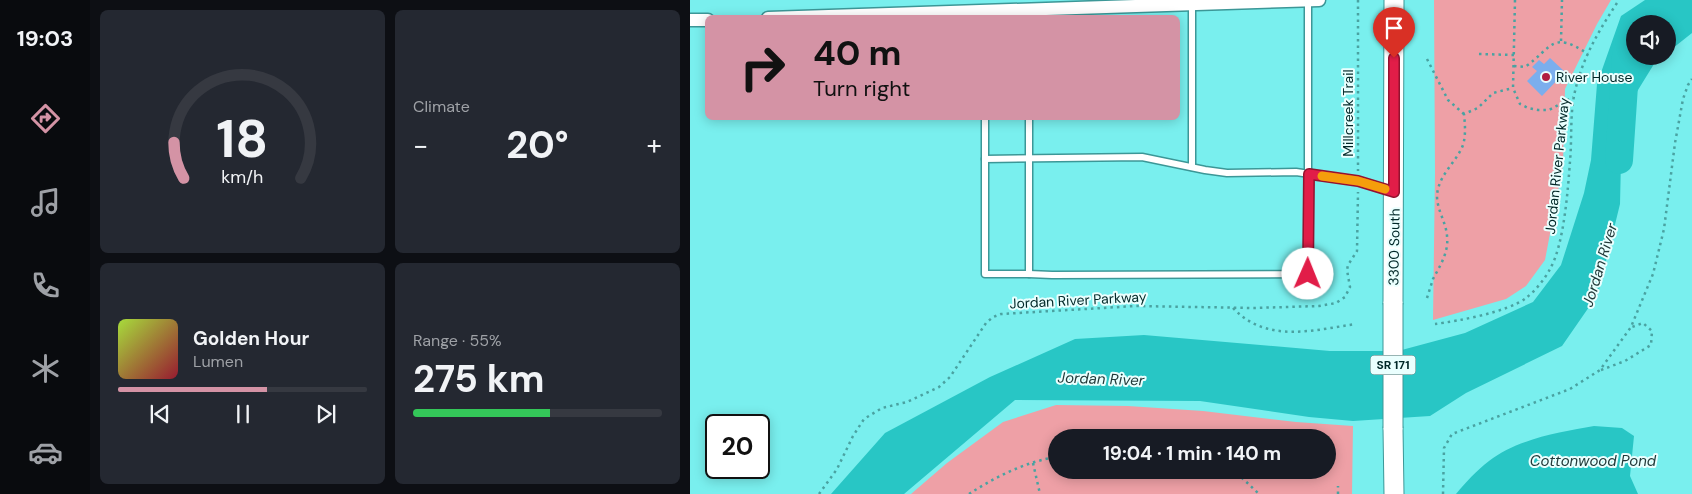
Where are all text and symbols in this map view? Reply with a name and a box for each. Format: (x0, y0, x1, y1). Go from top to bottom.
pin (1373, 7, 1415, 58)
icon: arrive (1380, 14, 1408, 42)
map controls (1626, 15, 1676, 65)
button: sound (1626, 15, 1676, 65)
text: 19:03 (17, 24, 73, 53)
text: 40 m (813, 30, 902, 76)
icon: right (730, 35, 795, 100)
place label: River House (1556, 68, 1632, 86)
street label: Millcreek Trail (1339, 69, 1357, 157)
marker: River House (1540, 71, 1552, 83)
text: Turn right (813, 74, 910, 103)
text: Climate (413, 96, 470, 117)
street label: Jordan River Parkway (1541, 97, 1573, 235)
icon: directions (28, 101, 63, 136)
text: 18 (217, 105, 268, 173)
text: 20° (506, 120, 569, 170)
text: − (413, 127, 428, 164)
text: + (647, 127, 662, 164)
text: km/h (221, 165, 264, 189)
icon: music (28, 185, 63, 220)
street label: 3300 South (1384, 208, 1404, 286)
water label: Jordan River (1578, 220, 1622, 309)
position arrow (1281, 247, 1333, 299)
icon: phone (28, 268, 63, 303)
street label: Jordan River Parkway (1009, 287, 1147, 313)
text: Golden Hour (193, 326, 309, 351)
text: Range · 55% (413, 330, 502, 351)
icon: climate (28, 351, 63, 386)
text: Lumen (193, 351, 243, 372)
text: 275 km (413, 354, 544, 404)
road number: SR 171 (1370, 356, 1416, 374)
water label: Jordan River (1057, 367, 1145, 391)
icon: previous (146, 400, 174, 428)
icon: pause (229, 400, 257, 428)
icon: next (312, 400, 340, 428)
speed limit sign: 20 (705, 414, 770, 479)
icon: car (28, 435, 63, 470)
text: 19:04 · 1 min · 140 m (1103, 441, 1281, 466)
water label: Cottonwood Pond (1530, 451, 1657, 471)

